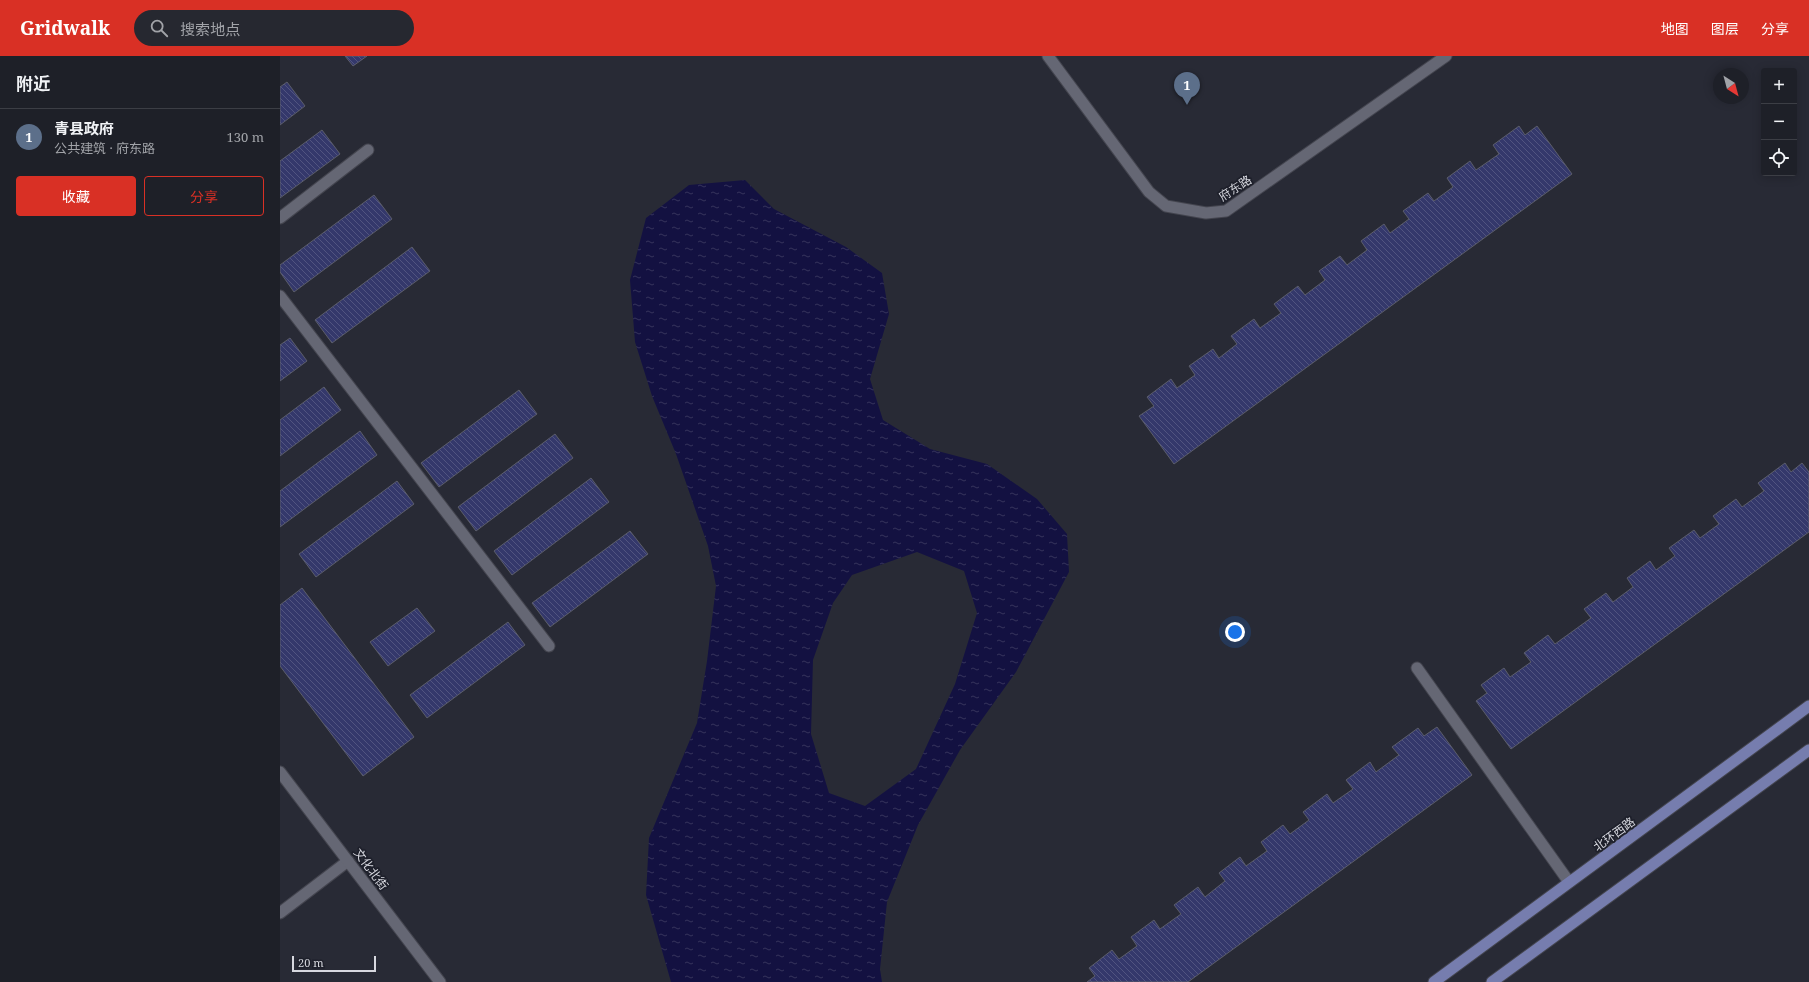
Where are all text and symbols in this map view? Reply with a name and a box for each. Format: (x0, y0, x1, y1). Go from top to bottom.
search box (134, 10, 414, 46)
text: Gridwalk (20, 15, 110, 41)
icon: search (148, 17, 170, 39)
text: 搜索地点 (180, 19, 240, 39)
text: 地图 (1661, 19, 1689, 38)
text: 图层 (1711, 19, 1739, 38)
text: 分享 (1761, 19, 1789, 38)
north arrow (1713, 68, 1749, 104)
map controls (1761, 68, 1797, 176)
button: + (1761, 68, 1797, 104)
text: 附近 (16, 72, 50, 95)
pin: 1 (1174, 72, 1200, 105)
button: − (1761, 104, 1797, 140)
text: 青县政府 (54, 118, 114, 138)
text: 1 (25, 128, 33, 146)
text: 130 m (227, 128, 264, 146)
text: 公共建筑 · 府东路 (54, 139, 155, 157)
button: locate (1761, 140, 1797, 176)
street label: 府东路 (1215, 171, 1255, 205)
button: 收藏 (16, 176, 136, 216)
button: 分享 (144, 176, 264, 216)
your location (1225, 622, 1245, 642)
street label: 北环西路 (1590, 813, 1638, 855)
street label: 文化北街 (350, 845, 392, 893)
scale bar (292, 954, 376, 973)
text: 20 m (298, 955, 324, 970)

